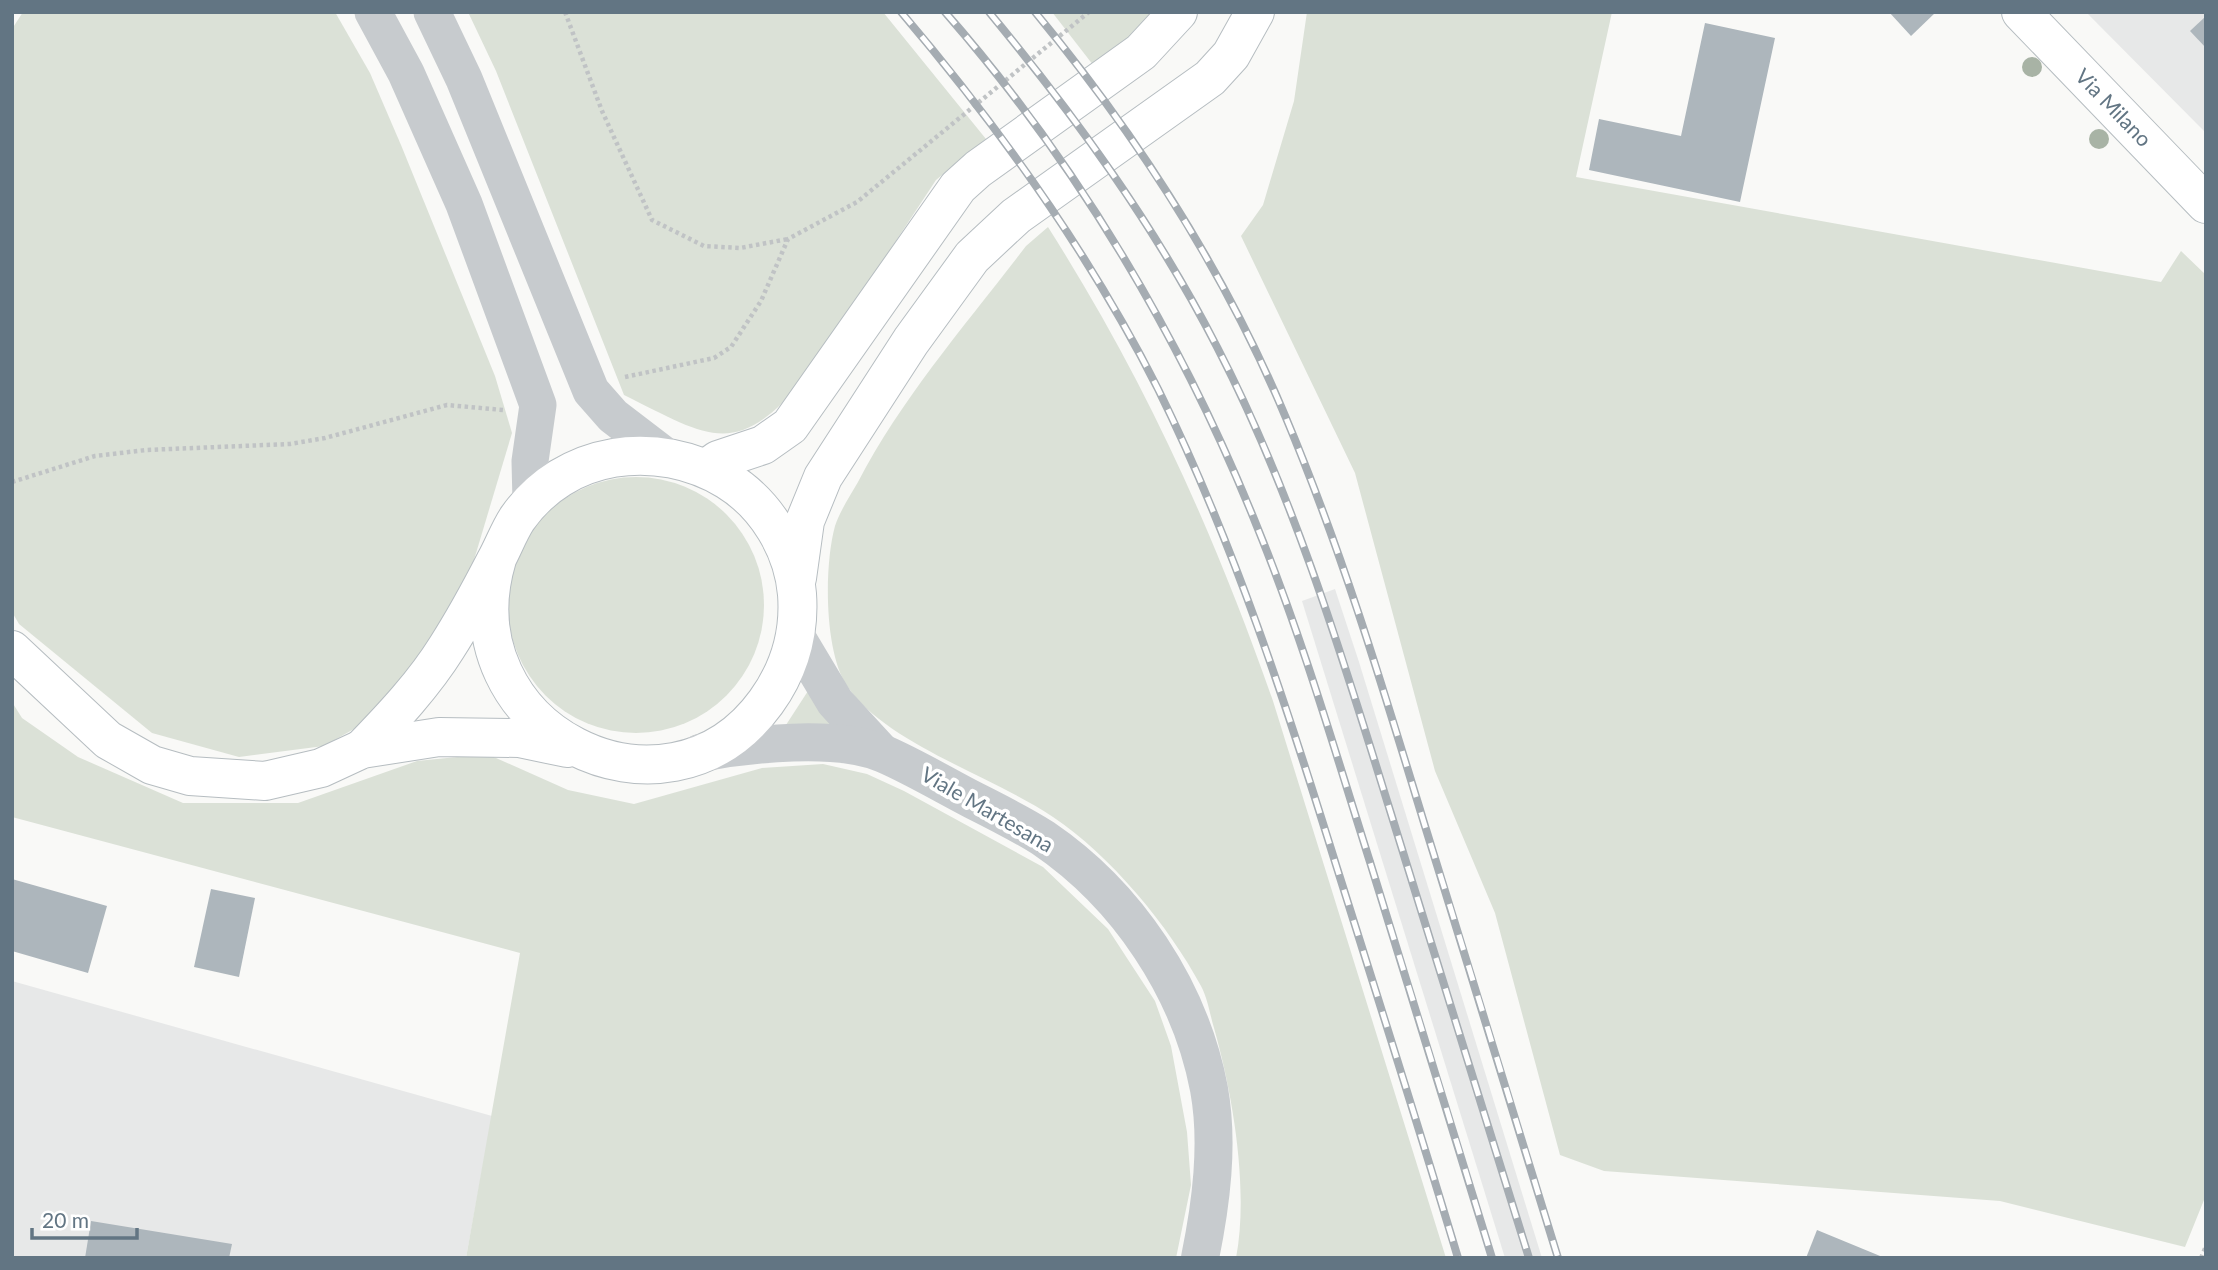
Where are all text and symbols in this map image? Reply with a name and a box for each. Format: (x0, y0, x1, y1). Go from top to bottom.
street label: Via Milano (2071, 63, 2157, 151)
street label: Viale Martesana (917, 761, 1058, 857)
scale bar (32, 1196, 136, 1240)
text: 20 m (42, 1207, 89, 1232)

